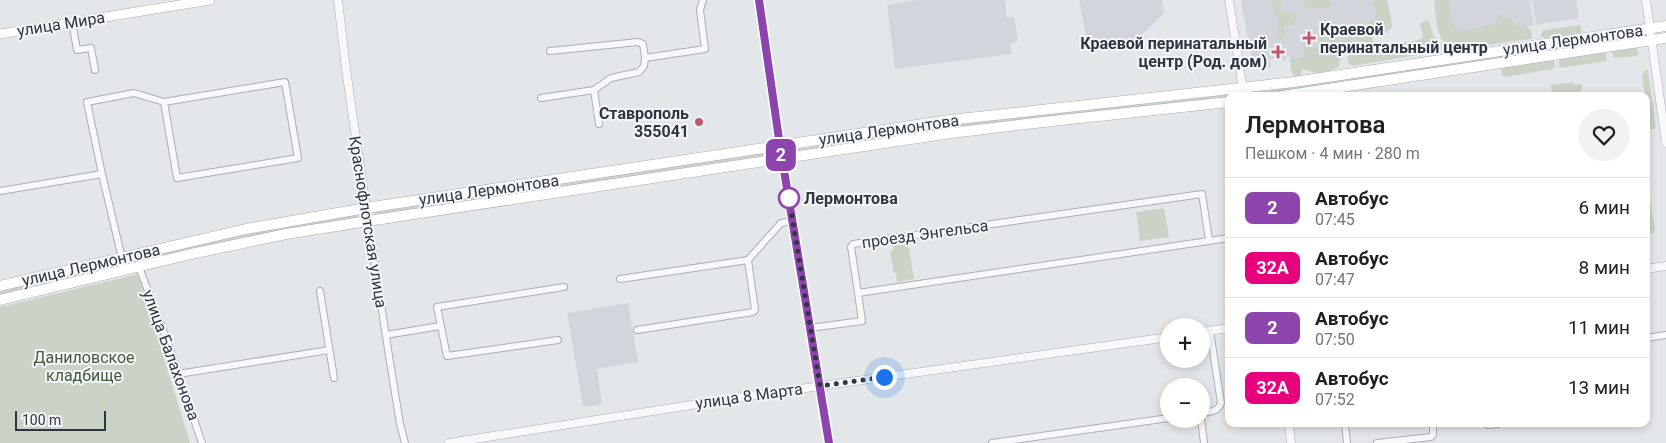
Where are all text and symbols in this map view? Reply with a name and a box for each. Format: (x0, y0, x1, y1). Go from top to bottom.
street label: улица Мира (16, 8, 106, 40)
place label: Краевой перинатальный центр (1320, 20, 1488, 57)
street label: улица Лермонтова (1502, 21, 1644, 59)
marker: Краевой перинатальный центр (1302, 31, 1316, 45)
place label: Краевой перинатальный центр (Род. дом) (1080, 34, 1267, 71)
marker: Краевой перинатальный центр (Род. дом) (1271, 45, 1285, 59)
place label: Ставрополь 355041 (599, 104, 689, 141)
button: heart (1578, 109, 1630, 161)
street label: улица Лермонтова (818, 111, 960, 149)
text: Лермонтова (1245, 111, 1385, 139)
marker: Ставрополь 355041 (693, 116, 705, 128)
street label: Краснофлотская улица (345, 135, 391, 309)
line badge: 2 (765, 139, 797, 171)
text: 2 (776, 144, 786, 165)
text: Пешком · 4 мин · 280 m (1245, 144, 1420, 163)
street label: улица Лермонтова (418, 171, 560, 209)
marker: Лермонтова (778, 187, 800, 209)
text: Автобус (1315, 187, 1389, 210)
place label: Лермонтова (804, 189, 898, 208)
text: 6 мин (1579, 196, 1630, 219)
text: 2 (1267, 197, 1278, 218)
text: 07:45 (1315, 210, 1355, 229)
street label: проезд Энгельса (860, 216, 990, 252)
street label: улица Лермонтова (20, 240, 162, 290)
text: Автобус (1315, 247, 1389, 270)
text: 8 мин (1579, 256, 1630, 279)
text: 32A (1256, 257, 1289, 278)
text: 07:47 (1315, 270, 1355, 289)
street label: улица Балахонова (139, 287, 203, 423)
text: Автобус (1315, 307, 1389, 330)
text: 11 мин (1568, 316, 1630, 339)
text: 2 (1267, 317, 1278, 338)
map controls (1160, 318, 1210, 428)
button: + (1160, 318, 1210, 368)
text: 07:50 (1315, 330, 1355, 349)
park label: Даниловское кладбище (33, 348, 135, 385)
your location (872, 365, 897, 390)
text: Автобус (1315, 367, 1389, 390)
text: 13 мин (1568, 376, 1630, 399)
text: 32A (1256, 377, 1289, 398)
button: − (1160, 378, 1210, 428)
street label: улица 8 Марта (694, 379, 804, 413)
text: 07:52 (1315, 390, 1355, 409)
scale bar (15, 408, 106, 431)
text: 100 m (22, 412, 61, 428)

